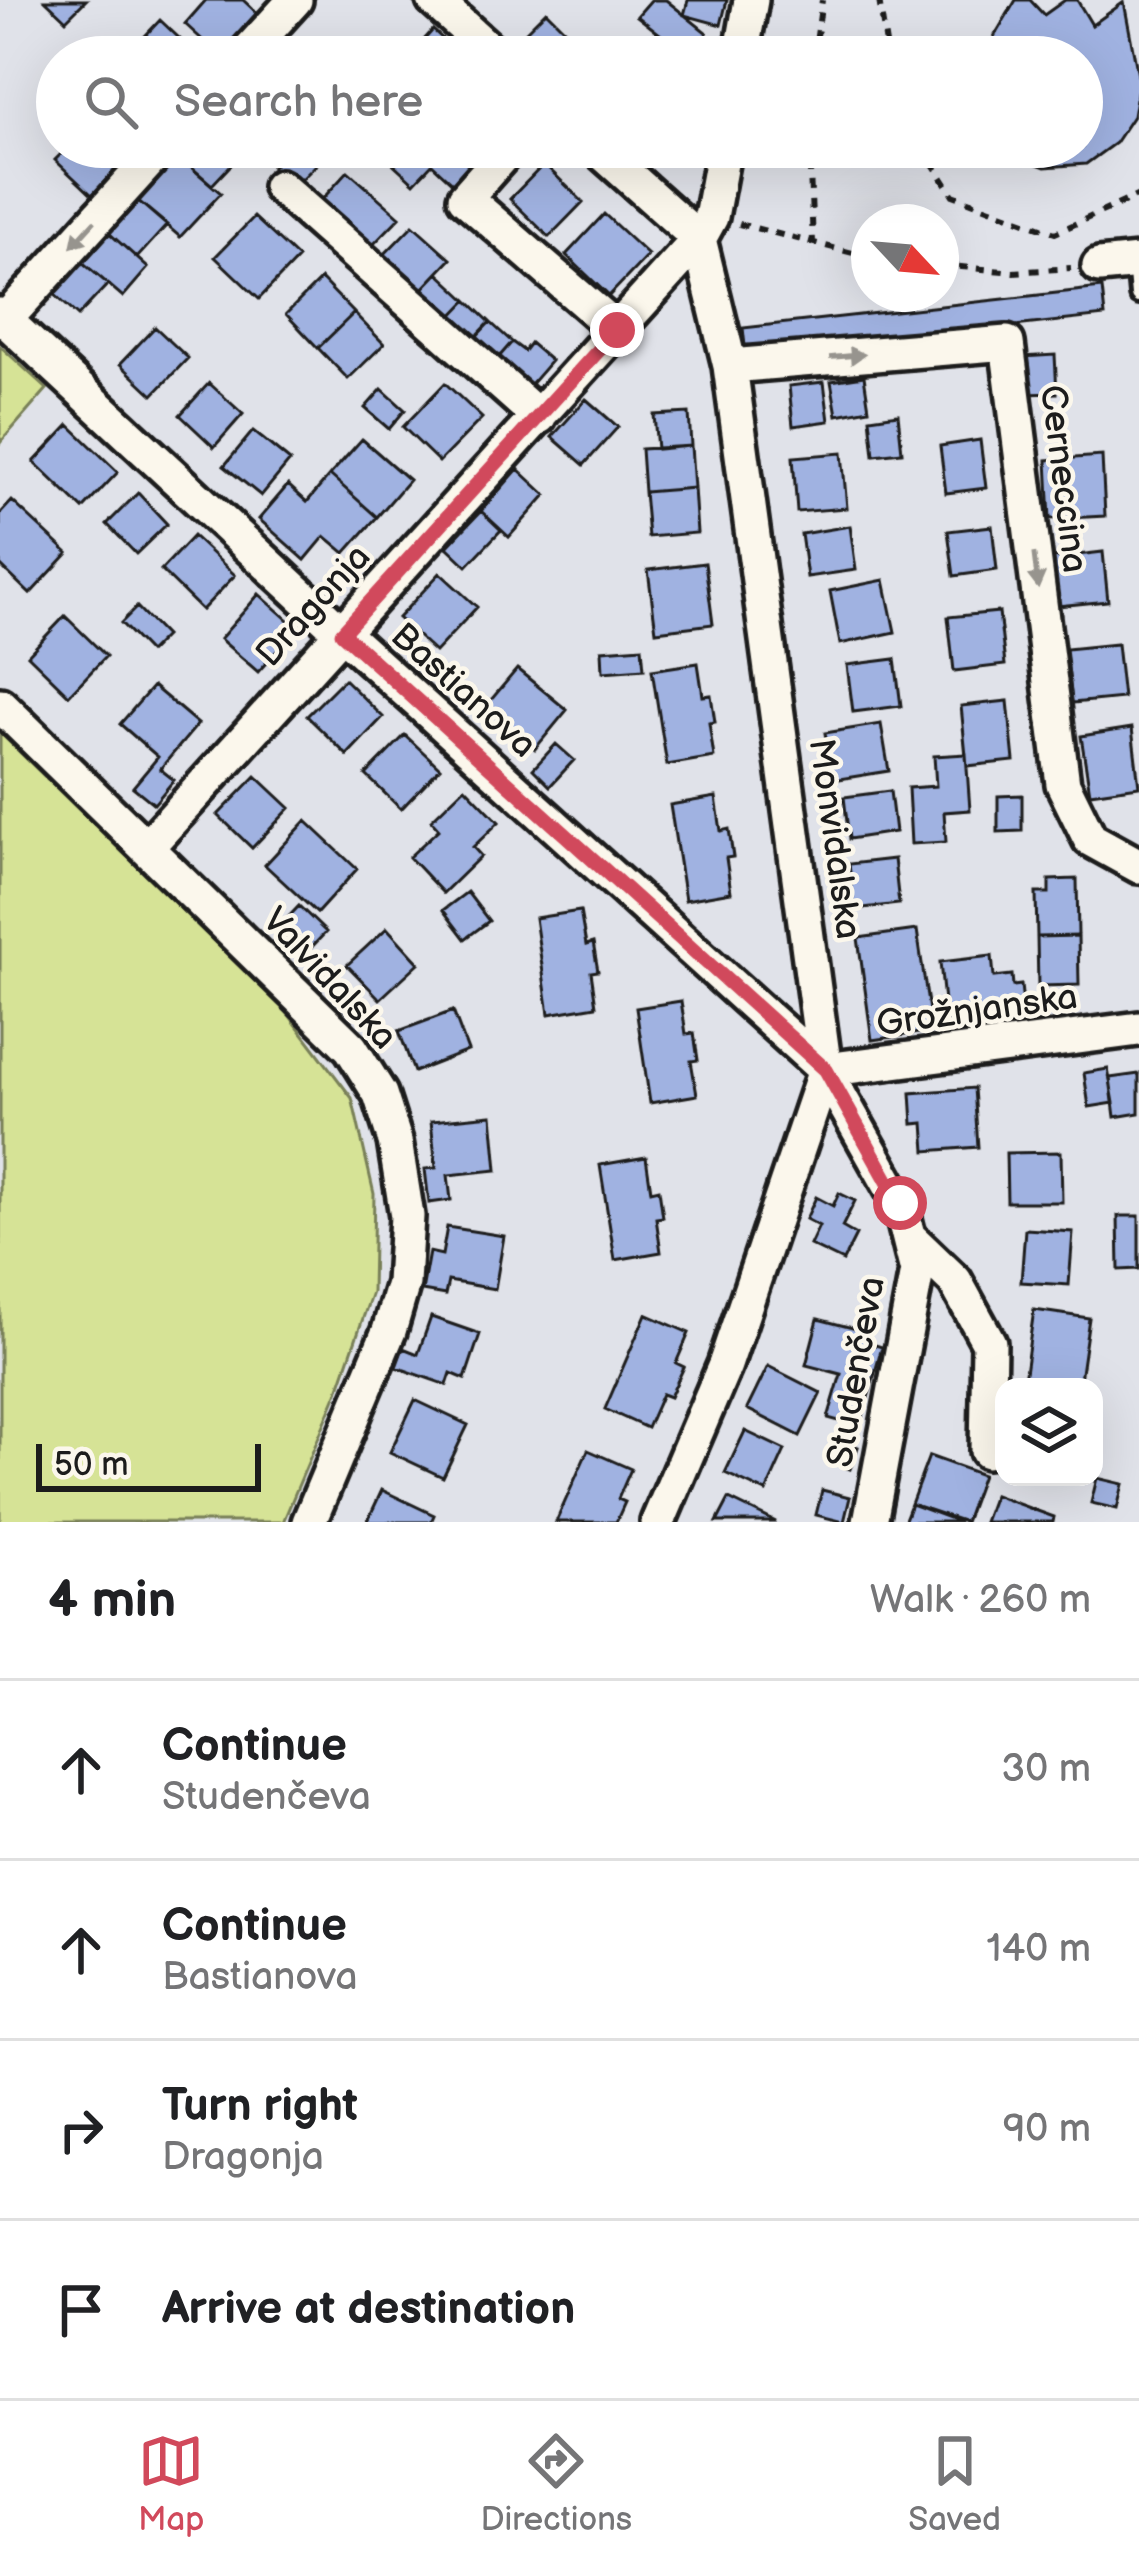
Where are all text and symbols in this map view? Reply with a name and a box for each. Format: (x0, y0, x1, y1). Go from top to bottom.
search box (36, 36, 1103, 168)
icon: search (78, 69, 144, 135)
text: Search here (174, 75, 423, 130)
north arrow (851, 204, 959, 312)
one-way arrow (70, 219, 97, 248)
route end (590, 303, 644, 357)
one-way arrow (828, 346, 866, 365)
street label: Cerneccina (1030, 383, 1096, 575)
street label: Dragonja (248, 536, 380, 676)
one-way arrow (1026, 553, 1045, 590)
street label: Bastianova (382, 615, 544, 767)
street label: Monvidalska (799, 736, 869, 942)
street label: Valvidalska (253, 899, 405, 1059)
street label: Grožnjanska (874, 976, 1080, 1046)
route start (873, 1176, 927, 1230)
street label: Studenčeva (819, 1273, 895, 1471)
map controls (995, 1378, 1103, 1486)
button: layers (995, 1378, 1103, 1486)
scale bar (36, 1438, 261, 1491)
text: 50 m (54, 1445, 129, 1485)
text: 4 min (48, 1570, 176, 1631)
text: Walk · 260 m (870, 1577, 1091, 1624)
text: Continue (162, 1719, 347, 1774)
icon: ahead (48, 1737, 114, 1803)
text: 30 m (1001, 1746, 1091, 1793)
text: Studenčeva (162, 1774, 371, 1821)
text: Continue (162, 1899, 347, 1954)
icon: ahead (48, 1917, 114, 1983)
text: 140 m (986, 1926, 1091, 1973)
text: Bastianova (162, 1954, 358, 2001)
text: Turn right (162, 2079, 358, 2134)
icon: right (48, 2097, 114, 2163)
text: 90 m (1003, 2106, 1091, 2153)
text: Dragonja (162, 2134, 324, 2181)
icon: arrive (48, 2277, 114, 2343)
text: Arrive at destination (162, 2282, 575, 2337)
tab: Map (138, 2428, 204, 2540)
tab: Directions (481, 2428, 632, 2540)
tab: Saved (908, 2428, 1001, 2540)

